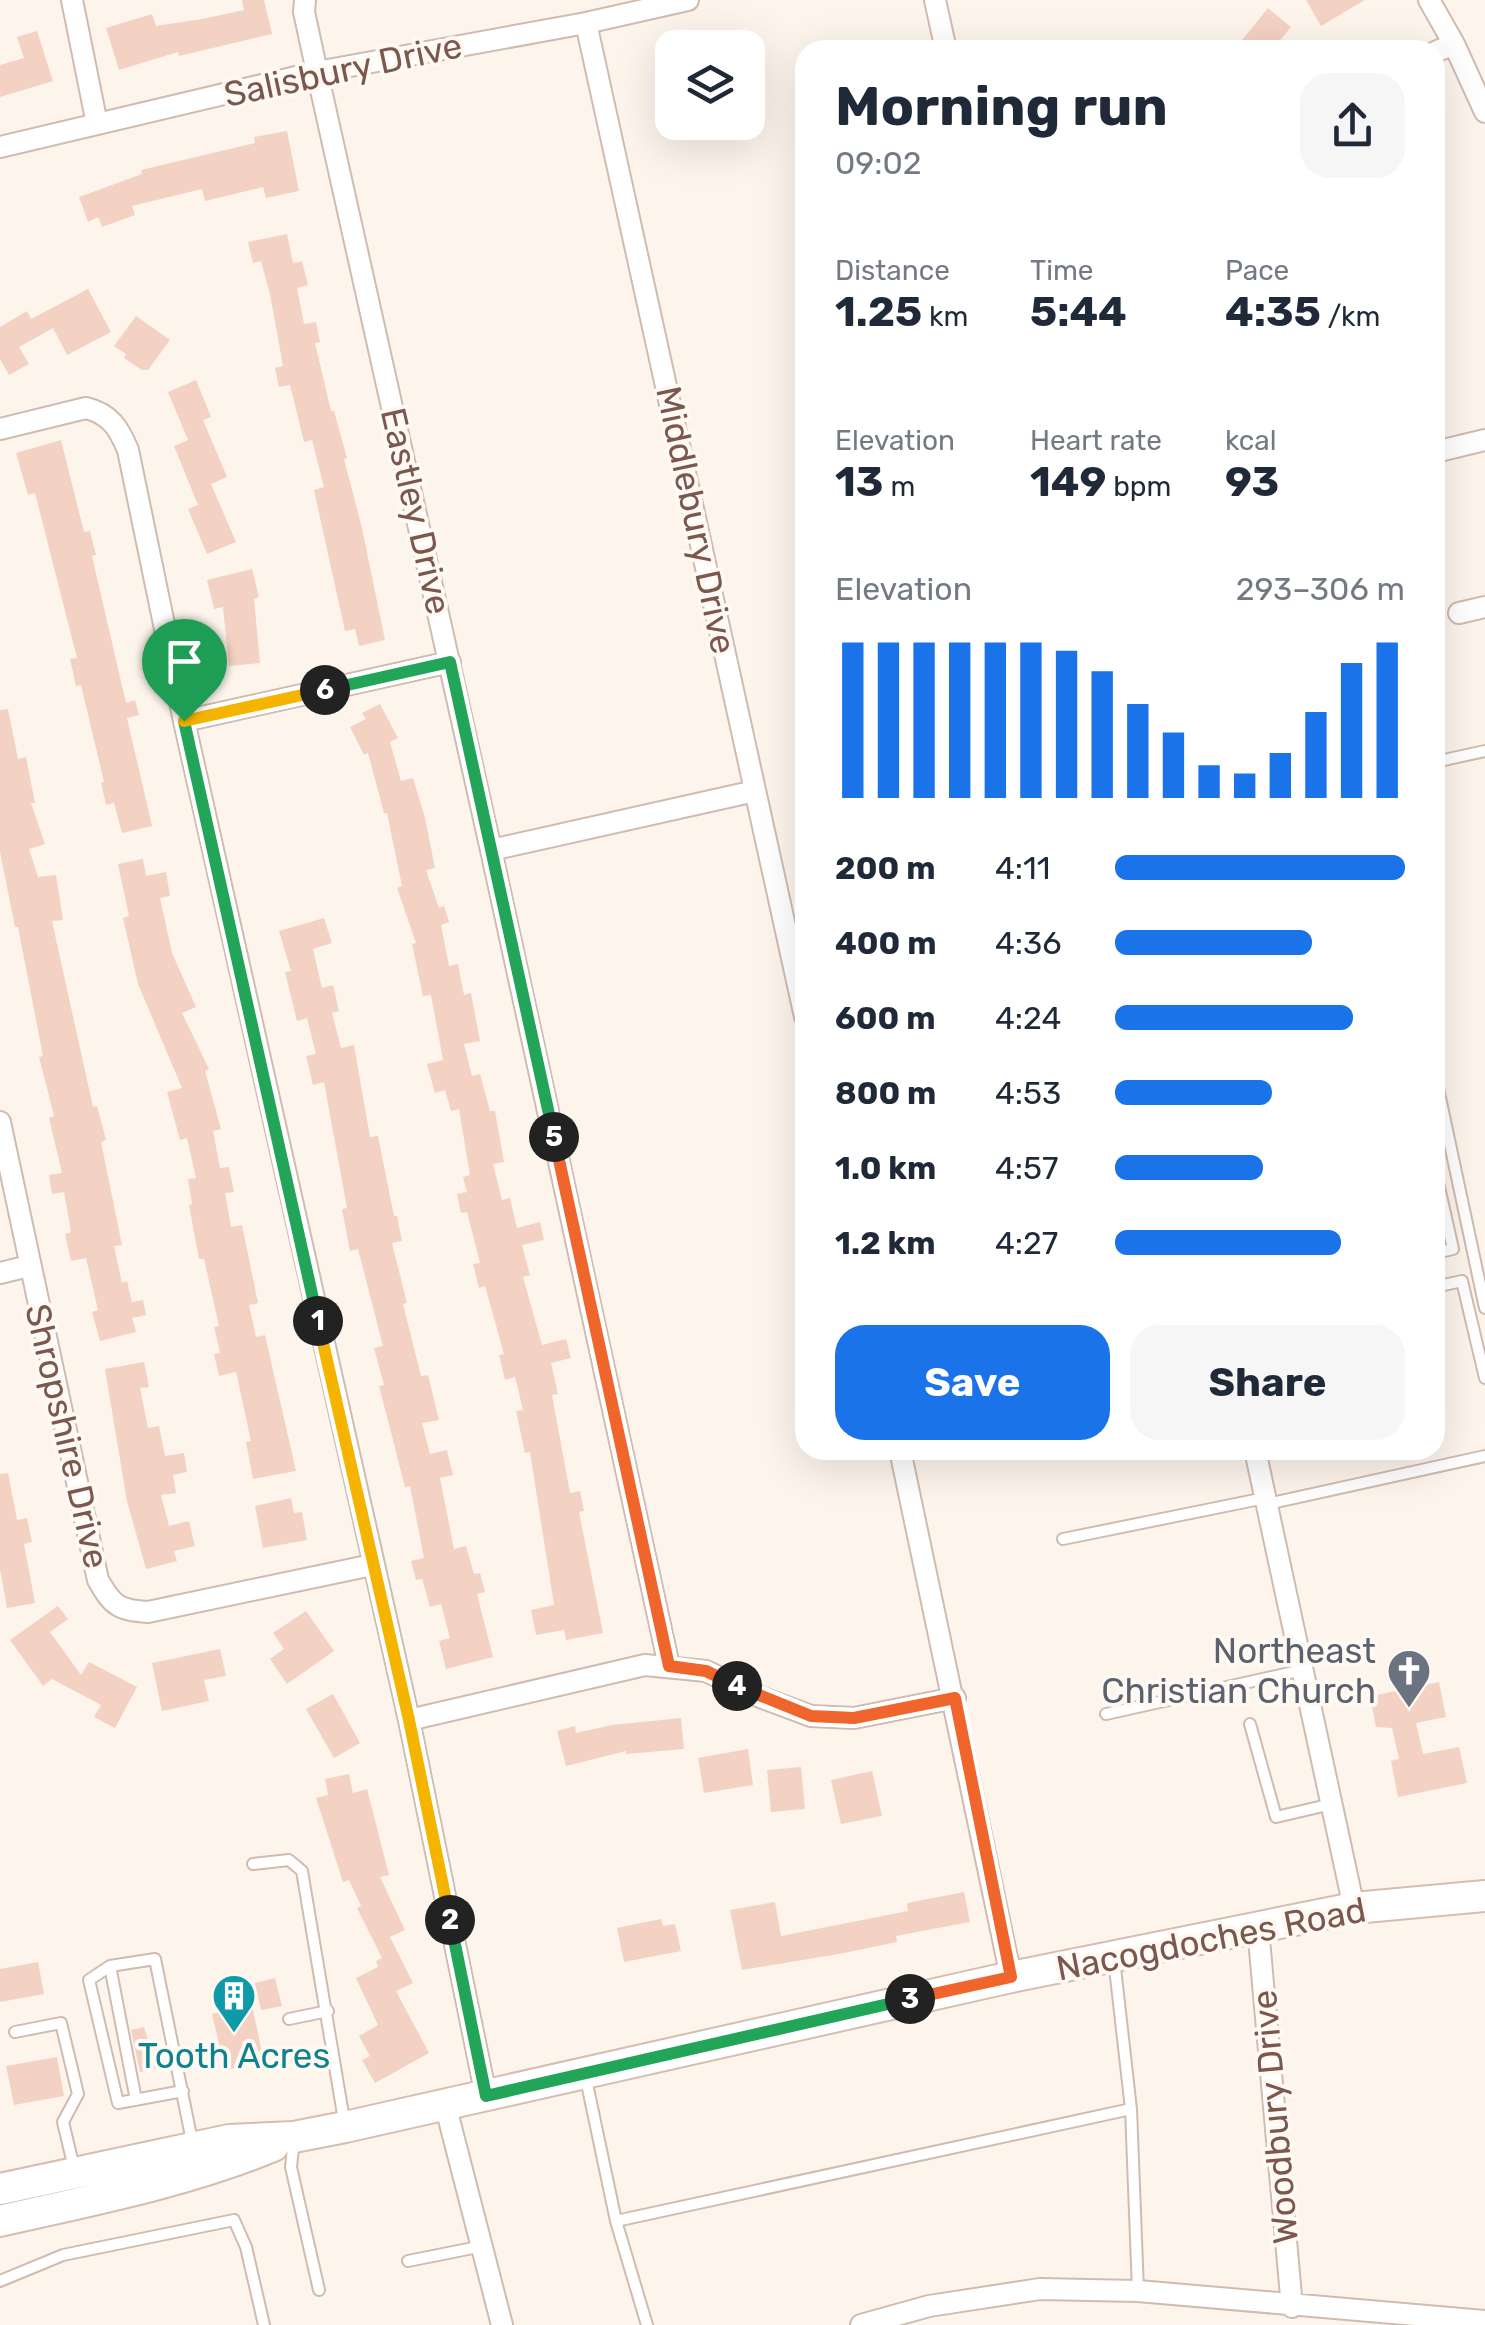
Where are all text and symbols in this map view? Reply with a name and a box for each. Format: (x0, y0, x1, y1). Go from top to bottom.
street label: Salisbury Drive (220, 24, 466, 116)
map controls (655, 30, 765, 140)
button: layers (655, 30, 765, 140)
button: share (1300, 73, 1405, 178)
text: Morning run (835, 74, 1168, 139)
text: 09:02 (835, 144, 922, 182)
text: Distance (835, 254, 950, 287)
text: Time (1030, 254, 1093, 287)
text: Pace (1225, 254, 1289, 287)
text: 1.25 (835, 287, 922, 337)
text: 5:44 (1030, 287, 1127, 337)
text: 4:35 (1225, 287, 1321, 337)
text: km (922, 300, 968, 333)
text: /km (1321, 300, 1380, 333)
street label: Middlebury Drive (647, 382, 745, 658)
street label: Eastley Drive (372, 404, 460, 618)
text: Elevation (835, 424, 955, 457)
text: Heart rate (1030, 424, 1162, 457)
text: kcal (1225, 424, 1276, 457)
text: 13 (835, 457, 884, 507)
text: 149 (1030, 457, 1106, 507)
text: 93 (1225, 457, 1279, 507)
text: m (884, 470, 915, 503)
text: bpm (1106, 470, 1171, 503)
text: Elevation (835, 570, 972, 608)
text: 293–306 m (1236, 570, 1405, 608)
pin (142, 619, 227, 722)
icon: arrive (157, 634, 212, 689)
pin: 6 (300, 665, 350, 715)
text: 6 (316, 673, 334, 706)
text: 200 m (835, 849, 935, 887)
text: 4:11 (995, 849, 1050, 887)
text: 400 m (835, 924, 937, 962)
text: 4:36 (995, 924, 1062, 962)
text: 600 m (835, 999, 935, 1037)
text: 4:24 (995, 999, 1061, 1037)
text: 800 m (835, 1074, 936, 1112)
text: 4:53 (995, 1074, 1061, 1112)
pin: 5 (529, 1112, 579, 1162)
text: 5 (545, 1120, 563, 1153)
text: 1.0 km (835, 1149, 936, 1187)
text: 4:57 (995, 1149, 1059, 1187)
text: 1.2 km (835, 1224, 936, 1262)
text: 4:27 (995, 1224, 1058, 1262)
pin: 1 (293, 1296, 343, 1346)
street label: Shropshire Drive (16, 1300, 118, 1572)
text: 1 (311, 1304, 325, 1337)
button: Save (835, 1325, 1110, 1440)
button: Share (1130, 1325, 1405, 1440)
place label: Northeast Christian Church (1101, 1630, 1376, 1712)
church icon: Northeast Christian Church (1386, 1648, 1432, 1709)
pin: 4 (712, 1661, 762, 1711)
text: 4 (727, 1669, 747, 1702)
street label: Nacogdoches Road (1053, 1888, 1369, 1990)
pin: 2 (425, 1895, 475, 1945)
text: 2 (441, 1903, 459, 1936)
building icon: Tooth Acres (211, 1973, 257, 2034)
pin: 3 (885, 1974, 935, 2024)
text: 3 (901, 1982, 919, 2015)
street label: Woodbury Drive (1243, 1988, 1307, 2246)
place label: Tooth Acres (138, 2035, 330, 2077)

